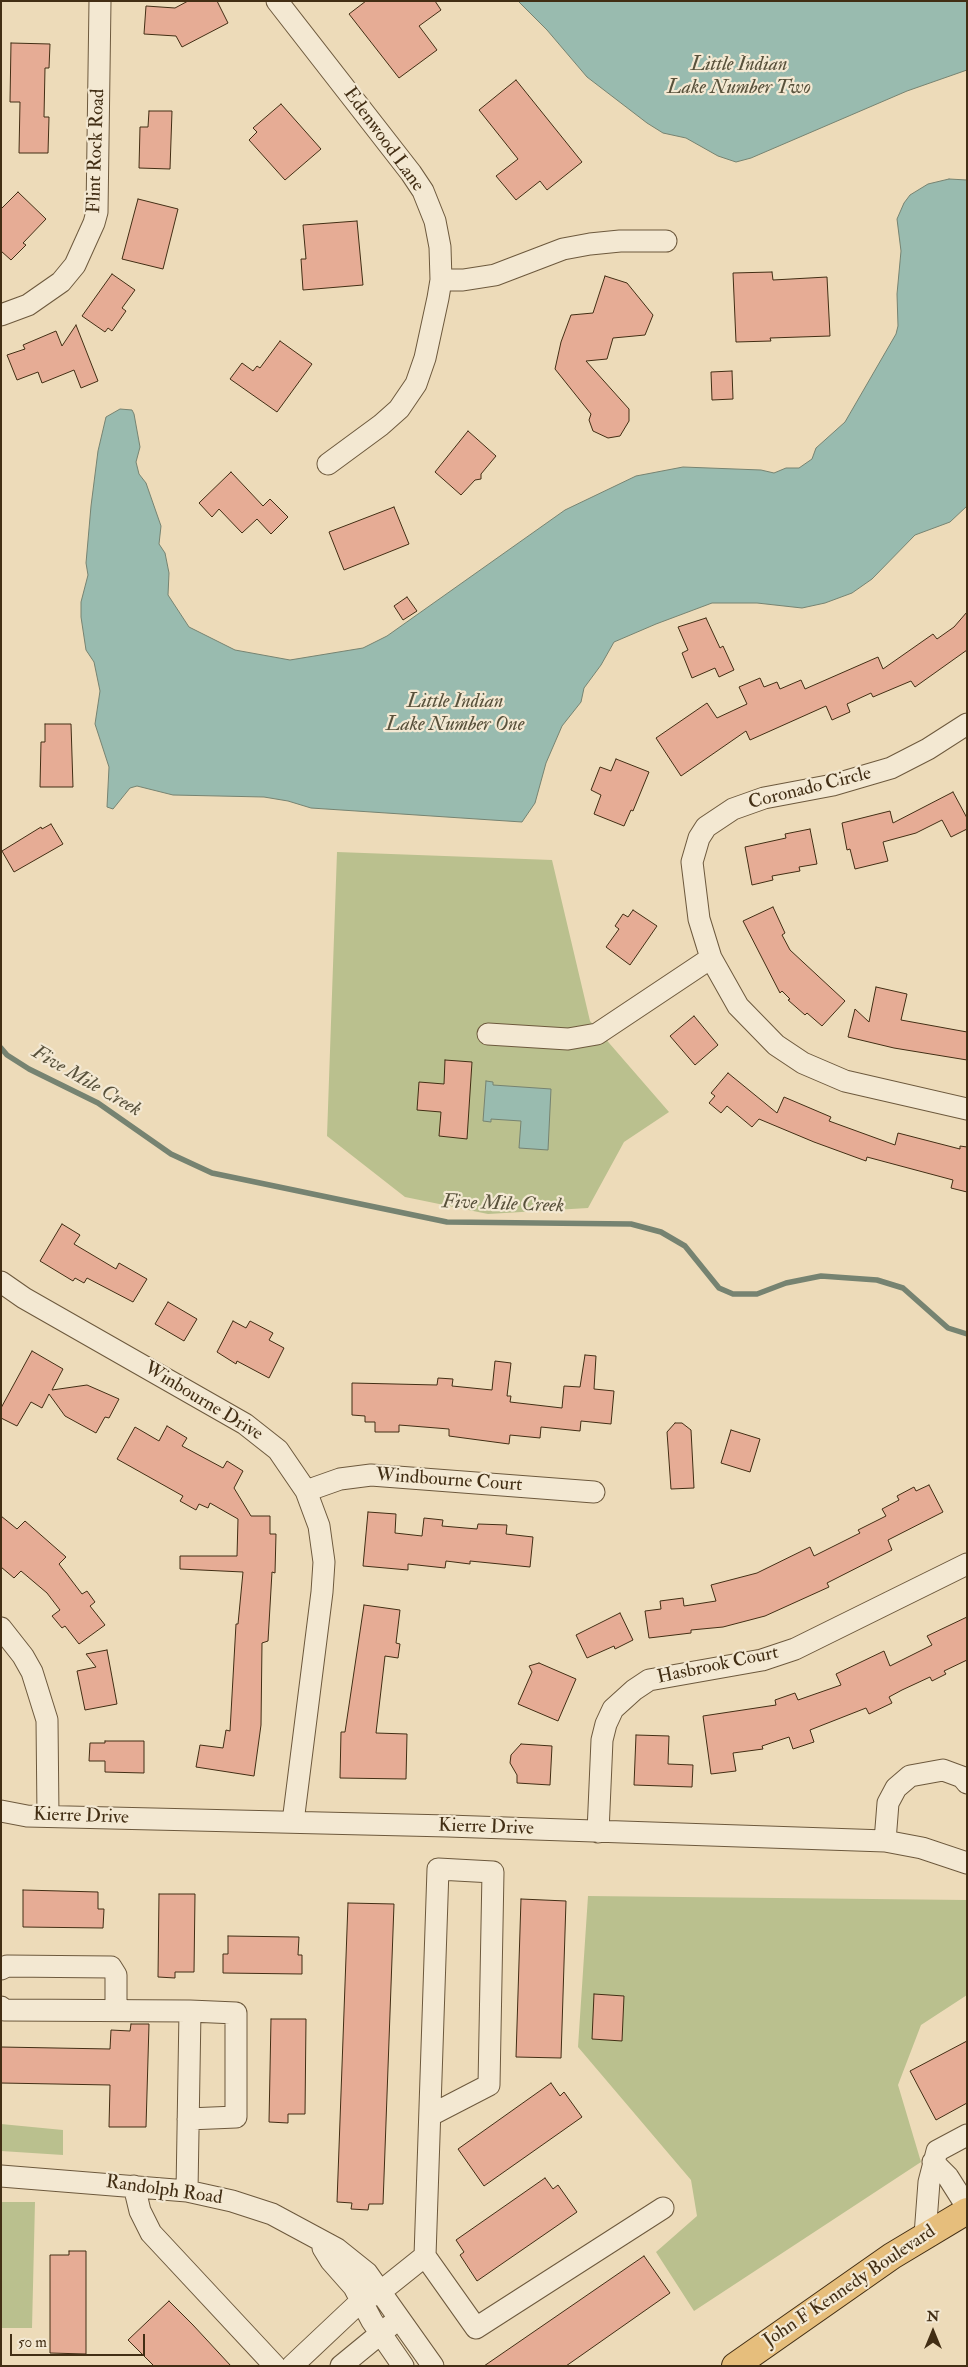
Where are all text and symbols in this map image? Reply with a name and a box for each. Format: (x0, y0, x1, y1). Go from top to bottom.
water label: Little Indian Lake Number Two (667, 54, 811, 101)
street label: Edenwood Lane (338, 84, 428, 196)
street label: Flint Rock Road (83, 88, 111, 214)
water label: Little Indian Lake Number One (386, 691, 524, 738)
street label: Coronado Circle (746, 763, 874, 815)
water label: Five Mile Creek (27, 1041, 145, 1123)
water label: Five Mile Creek (441, 1191, 565, 1219)
street label: Winbourne Drive (139, 1358, 267, 1446)
street label: Windbourne Court (375, 1465, 523, 1497)
street label: Hasbrook Court (655, 1642, 781, 1690)
street label: Kierre Drive (33, 1804, 129, 1830)
street label: Kierre Drive (438, 1815, 534, 1841)
street label: Randolph Road (104, 2172, 224, 2210)
street label: John F Kennedy Boulevard (760, 2221, 940, 2353)
north arrow (908, 2307, 958, 2357)
text: N (927, 2308, 939, 2325)
scale bar (12, 2324, 148, 2356)
text: 50 m (18, 2333, 47, 2352)

